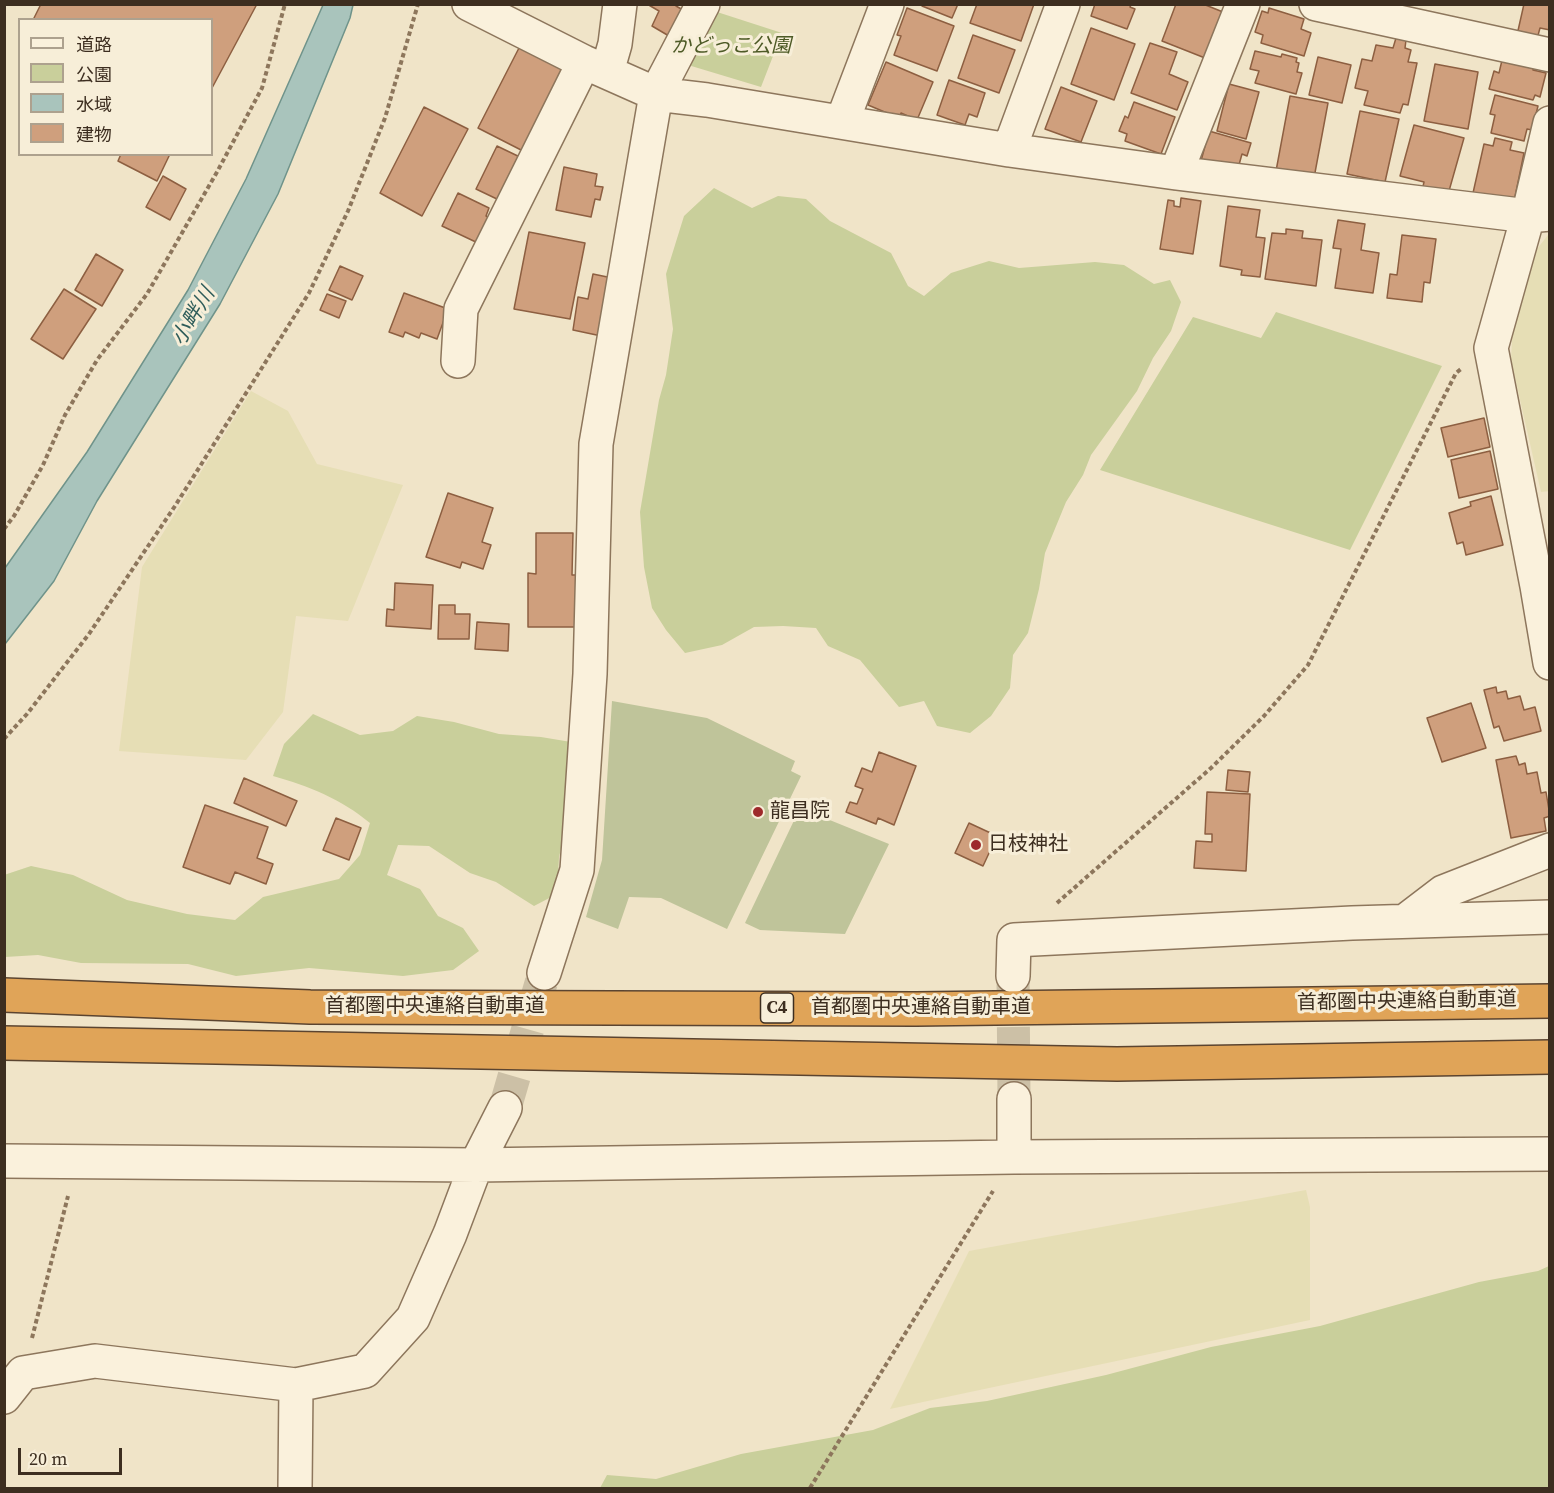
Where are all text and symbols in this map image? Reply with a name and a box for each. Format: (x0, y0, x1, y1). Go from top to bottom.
legend (18, 18, 213, 156)
text: 道路 (76, 32, 112, 57)
park label: かどっこ公園 (671, 35, 791, 59)
text: 公園 (76, 62, 112, 87)
text: 水域 (76, 92, 112, 117)
text: 建物 (76, 122, 112, 147)
water label: 小畔川 (167, 284, 221, 350)
place label: 龍昌院 (770, 800, 830, 824)
marker: 龍昌院 (751, 805, 765, 819)
place label: 日枝神社 (988, 833, 1068, 857)
marker: 日枝神社 (969, 838, 983, 852)
street label: 首都圏中央連絡自動車道 (1297, 988, 1517, 1016)
road number: C4 (760, 993, 794, 1023)
street label: 首都圏中央連絡自動車道 (325, 995, 545, 1019)
street label: 首都圏中央連絡自動車道 (811, 996, 1031, 1020)
scale bar (21, 1436, 124, 1474)
text: 20 m (29, 1446, 67, 1471)

